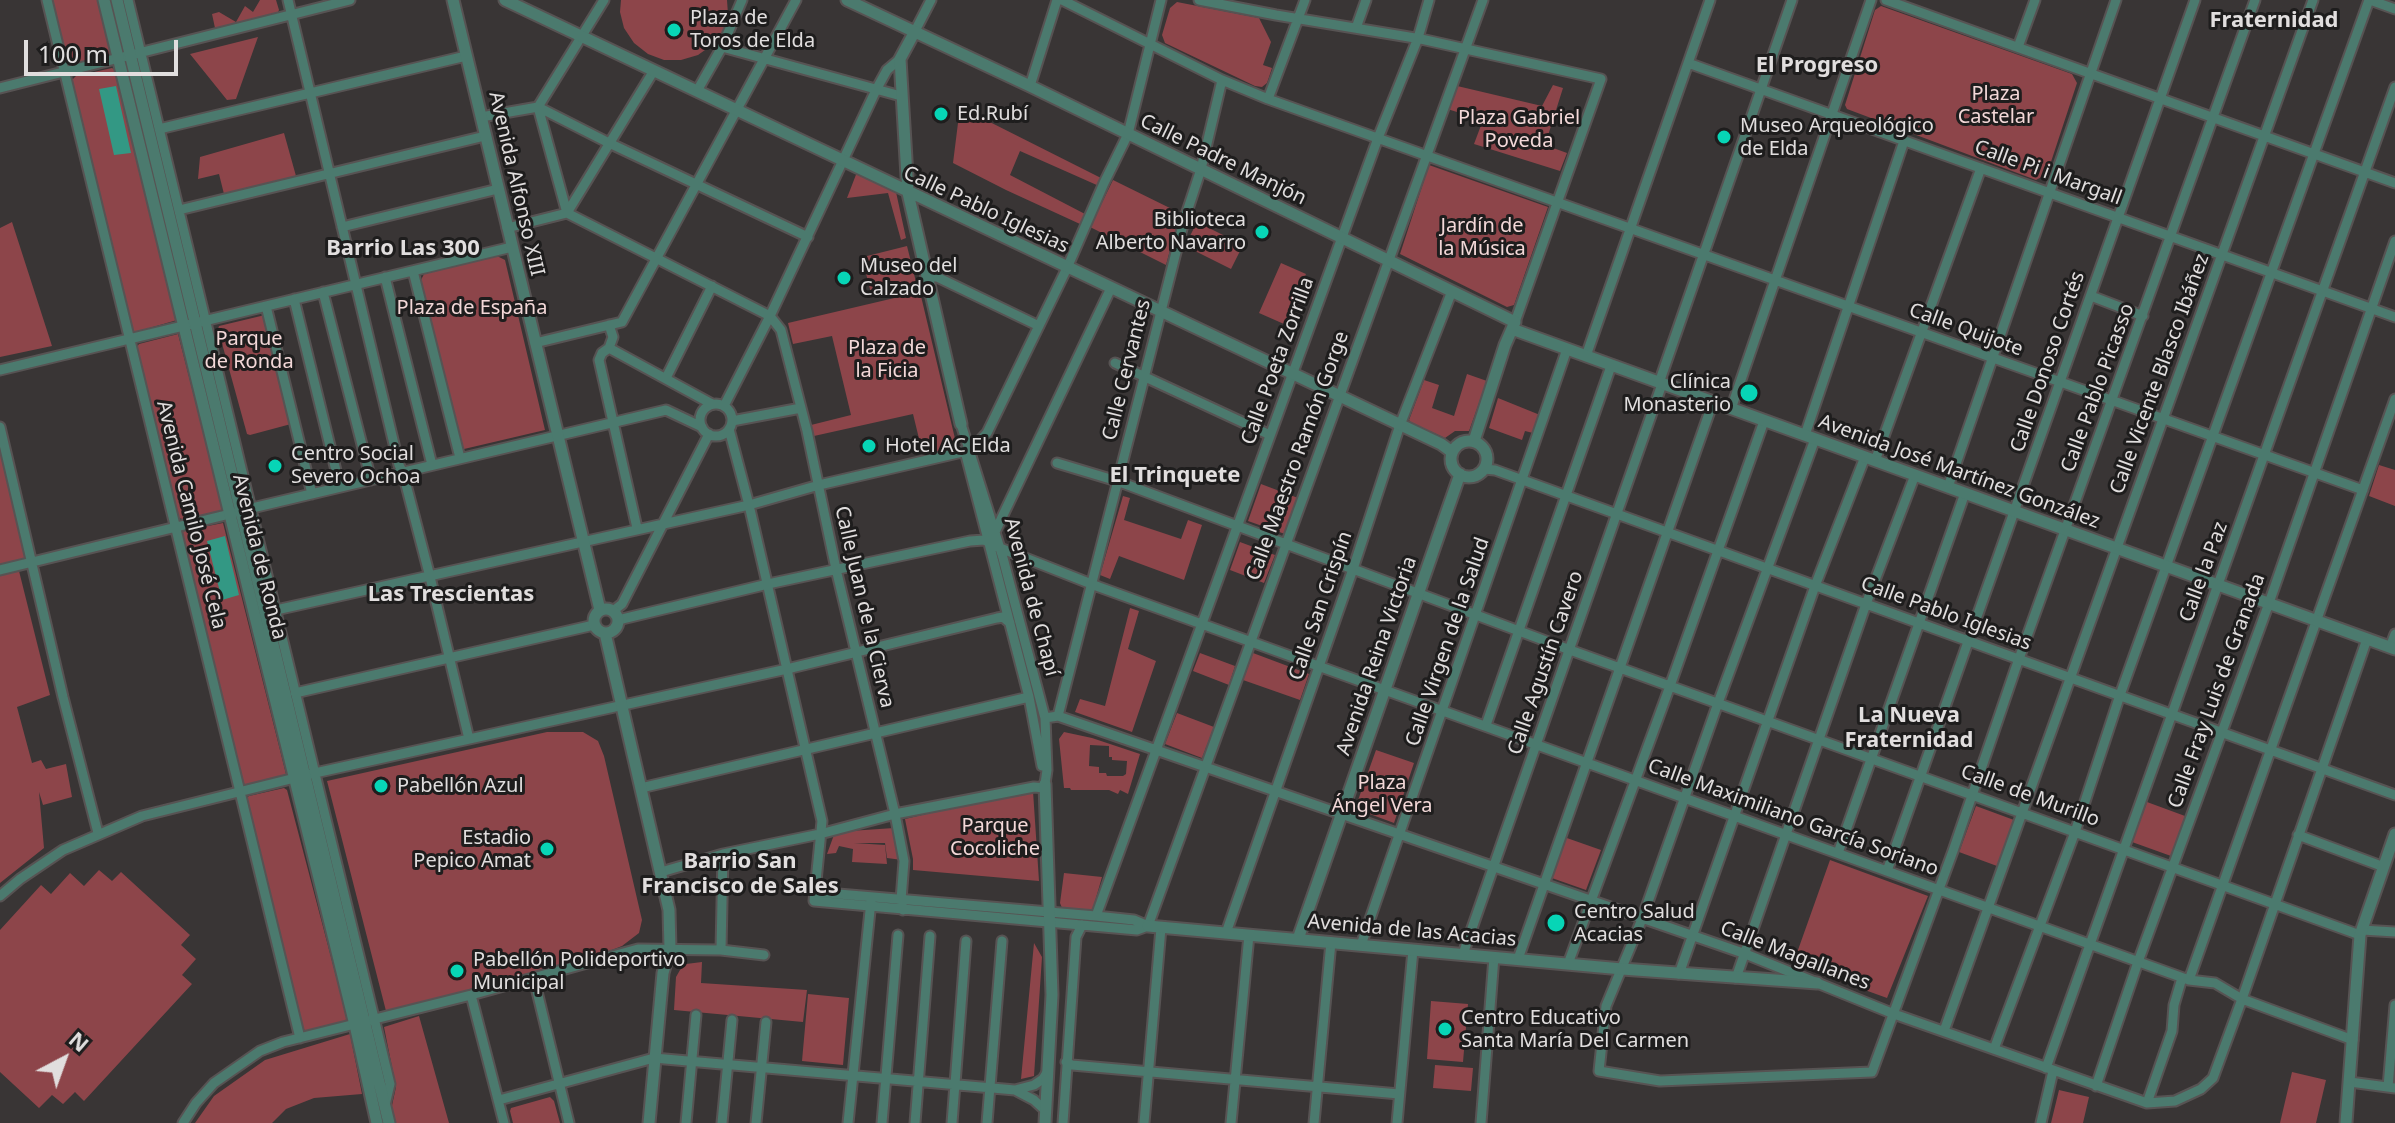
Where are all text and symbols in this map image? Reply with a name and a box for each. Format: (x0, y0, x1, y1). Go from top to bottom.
place label: Plaza de Toros de Elda (690, 6, 815, 53)
district label: Fraternidad (2209, 8, 2339, 34)
marker: Plaza de Toros de Elda (665, 21, 683, 39)
scale bar (28, 24, 182, 74)
text: 100 m (38, 37, 108, 70)
district label: El Progreso (1756, 53, 1878, 79)
park label: Plaza Castelar (1958, 82, 2034, 129)
street label: Avenida Alfonso XIII (483, 89, 549, 279)
place label: Ed.Rubí (957, 102, 1028, 126)
marker: Ed.Rubí (932, 105, 950, 123)
park label: Plaza Gabriel Poveda (1458, 106, 1580, 153)
street label: Calle Padre Manjón (1136, 109, 1310, 211)
place label: Museo Arqueológico de Elda (1740, 114, 1934, 161)
marker: Museo Arqueológico de Elda (1715, 128, 1733, 146)
street label: Calle Pi i Margall (1971, 135, 2125, 211)
street label: Calle Pablo Iglesias (899, 161, 1073, 259)
place label: Biblioteca Alberto Navarro (1096, 208, 1246, 255)
park label: Jardín de la Música (1438, 214, 1526, 261)
marker: Biblioteca Alberto Navarro (1253, 223, 1271, 241)
district label: Barrio Las 300 (326, 236, 480, 262)
street label: Calle Vicente Blasco Ibáñez (2105, 251, 2215, 497)
place label: Museo del Calzado (860, 254, 957, 301)
street label: Calle Donoso Cortés (2006, 268, 2090, 456)
marker: Museo del Calzado (835, 269, 853, 287)
street label: Calle Poeta Zorrilla (1237, 274, 1319, 448)
park label: Plaza de España (397, 296, 547, 320)
street label: Calle Cervantes (1098, 297, 1156, 443)
street label: Calle Quijote (1906, 298, 2026, 362)
street label: Calle Pablo Picasso (2056, 300, 2140, 476)
park label: Parque de Ronda (204, 327, 294, 374)
street label: Calle Maestro Ramón Gorge (1242, 328, 1354, 584)
park label: Plaza de la Ficia (848, 336, 926, 383)
place label: Clínica Monasterio (1624, 370, 1731, 417)
marker: Clínica Monasterio (1738, 382, 1760, 404)
street label: Avenida Camilo José Cela (151, 398, 231, 632)
street label: Avenida José Martínez González (1815, 410, 2103, 534)
place label: Hotel AC Elda (885, 434, 1011, 458)
marker: Hotel AC Elda (860, 437, 878, 455)
place label: Centro Social Severo Ochoa (291, 442, 420, 489)
marker: Centro Social Severo Ochoa (266, 457, 284, 475)
district label: El Trinquete (1110, 463, 1240, 489)
street label: Avenida de Ronda (227, 472, 291, 642)
street label: Calle Juan de la Cierva (829, 504, 899, 710)
street label: Avenida de Chapí (998, 515, 1064, 679)
street label: Calle la Paz (2175, 519, 2233, 625)
street label: Calle San Crispín (1284, 528, 1358, 684)
street label: Calle Virgen de la Salud (1401, 534, 1495, 750)
street label: Avenida Reina Victoria (1332, 553, 1422, 759)
street label: Calle Agustín Cavero (1503, 568, 1589, 758)
street label: Calle Fray Luis de Granada (2163, 570, 2271, 812)
street label: Calle Pablo Iglesias (1857, 572, 2035, 656)
district label: Las Trescientas (368, 582, 534, 608)
district label: La Nueva Fraternidad (1844, 703, 1974, 754)
street label: Calle Maximiliano García Soriano (1644, 754, 1942, 882)
street label: Calle de Murillo (1957, 760, 2103, 832)
park label: Plaza Ángel Vera (1331, 771, 1433, 818)
place label: Pabellón Azul (397, 774, 524, 798)
marker: Pabellón Azul (372, 777, 390, 795)
park label: Parque Cocoliche (950, 814, 1040, 861)
place label: Estadio Pepico Amat (413, 826, 531, 873)
marker: Estadio Pepico Amat (538, 840, 556, 858)
district label: Barrio San Francisco de Sales (641, 849, 839, 900)
place label: Centro Salud Acacias (1574, 900, 1695, 947)
street label: Avenida de las Acacias (1307, 910, 1517, 952)
marker: Centro Salud Acacias (1545, 912, 1567, 934)
street label: Calle Magallanes (1717, 916, 1873, 996)
place label: Pabellón Polideportivo Municipal (473, 948, 685, 995)
marker: Pabellón Polideportivo Municipal (448, 962, 466, 980)
place label: Centro Educativo Santa María Del Carmen (1461, 1006, 1689, 1053)
north arrow (24, 1019, 104, 1099)
marker: Centro Educativo Santa María Del Carmen (1436, 1020, 1454, 1038)
text: N (63, 1024, 96, 1058)

